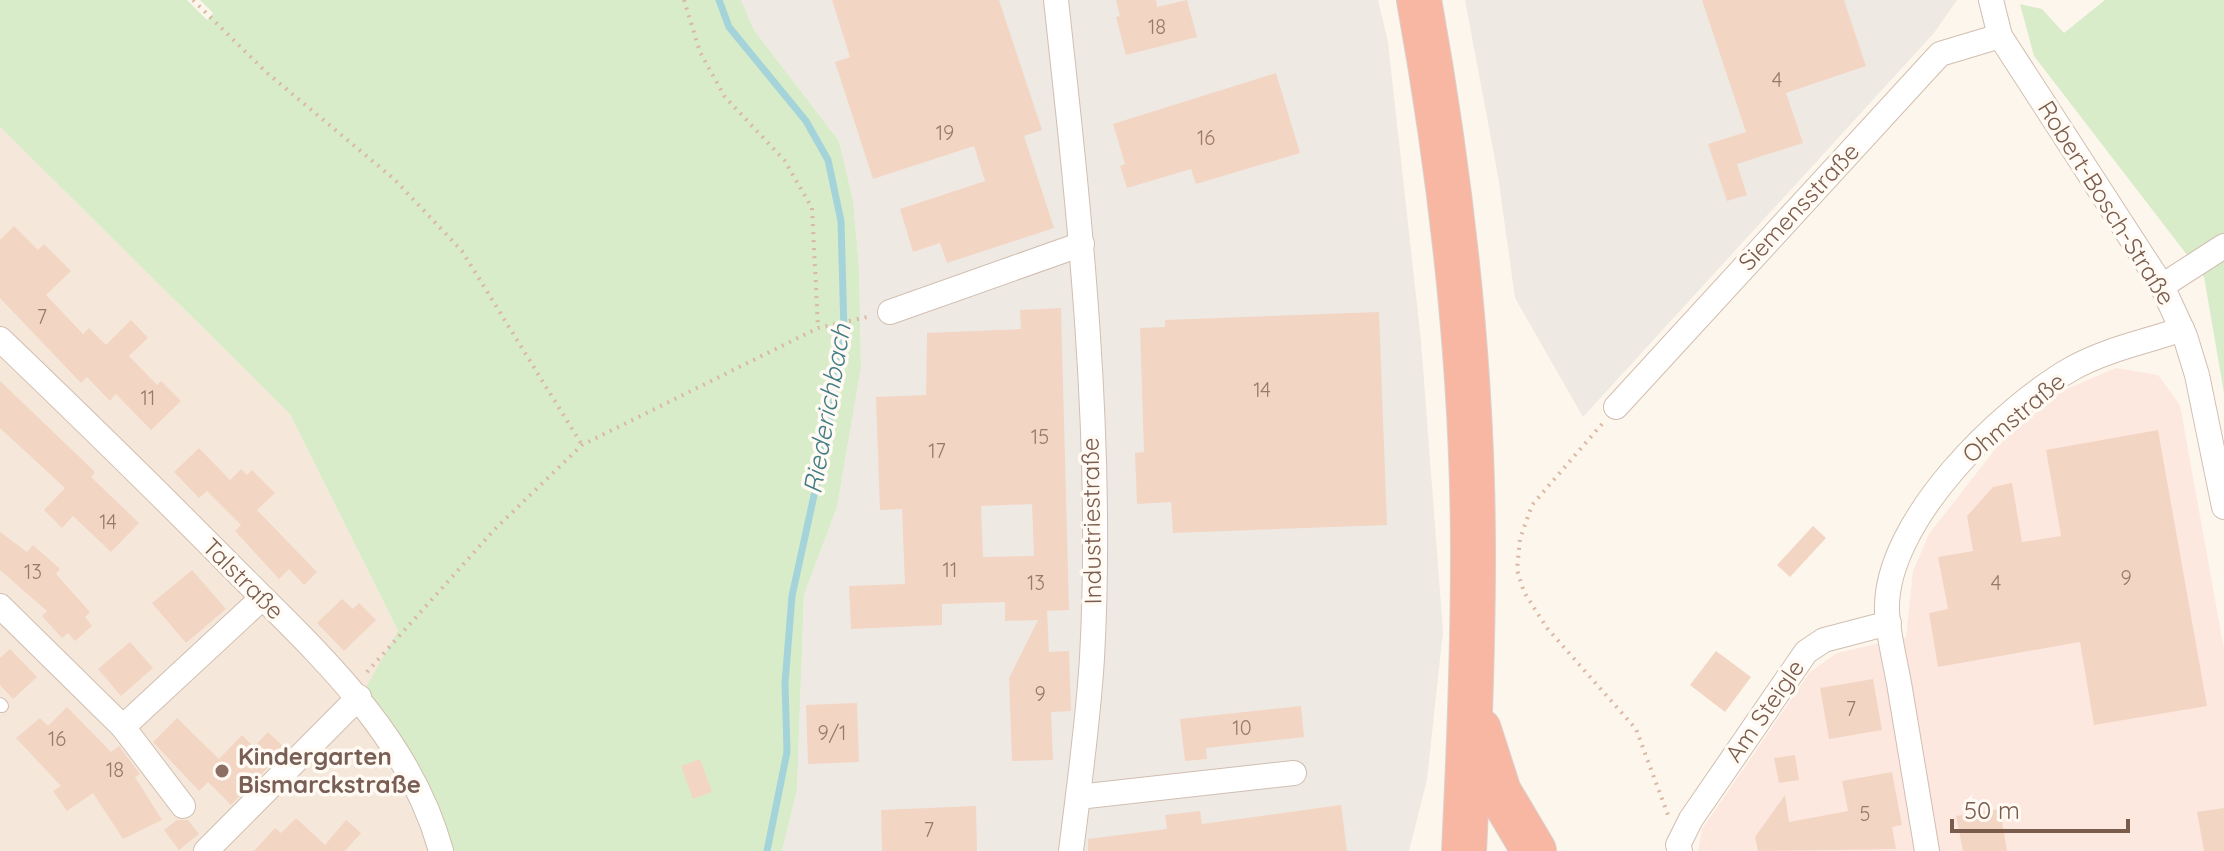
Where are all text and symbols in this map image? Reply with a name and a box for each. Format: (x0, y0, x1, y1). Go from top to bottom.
house number: 18 (1148, 14, 1166, 39)
house number: 4 (1772, 67, 1782, 92)
street label: Robert-Bosch-Straße (2032, 95, 2182, 310)
house number: 19 (936, 120, 954, 145)
house number: 16 (1197, 125, 1215, 150)
street label: Siemensstraße (1731, 136, 1865, 276)
house number: 7 (37, 304, 47, 329)
water label: Riederichbach (795, 320, 858, 496)
street label: Ohmstraße (1956, 366, 2071, 469)
house number: 14 (1253, 377, 1271, 402)
house number: 11 (141, 385, 155, 410)
house number: 15 (1031, 424, 1049, 449)
street label: Industriestraße (1075, 437, 1107, 605)
house number: 17 (928, 438, 946, 463)
house number: 14 (99, 509, 117, 534)
street label: Talstraße (197, 531, 291, 625)
house number: 11 (943, 557, 957, 582)
house number: 13 (24, 559, 42, 584)
house number: 9 (2120, 565, 2132, 590)
house number: 13 (1027, 570, 1045, 595)
house number: 4 (1991, 570, 2001, 595)
street label: Am Steigle (1718, 653, 1810, 767)
house number: 9 (1034, 681, 1046, 706)
house number: 7 (1846, 696, 1856, 721)
house number: 10 (1232, 715, 1252, 740)
house number: 9/1 (818, 720, 847, 745)
house number: 16 (48, 726, 66, 751)
place label: Kindergarten Bismarckstraße (238, 741, 421, 799)
house number: 18 (106, 757, 124, 782)
marker: Kindergarten Bismarckstraße (213, 762, 231, 780)
scale bar (1952, 783, 2128, 833)
text: 50 m (1964, 795, 2020, 825)
house number: 5 (1860, 801, 1870, 826)
house number: 7 (924, 817, 934, 842)

